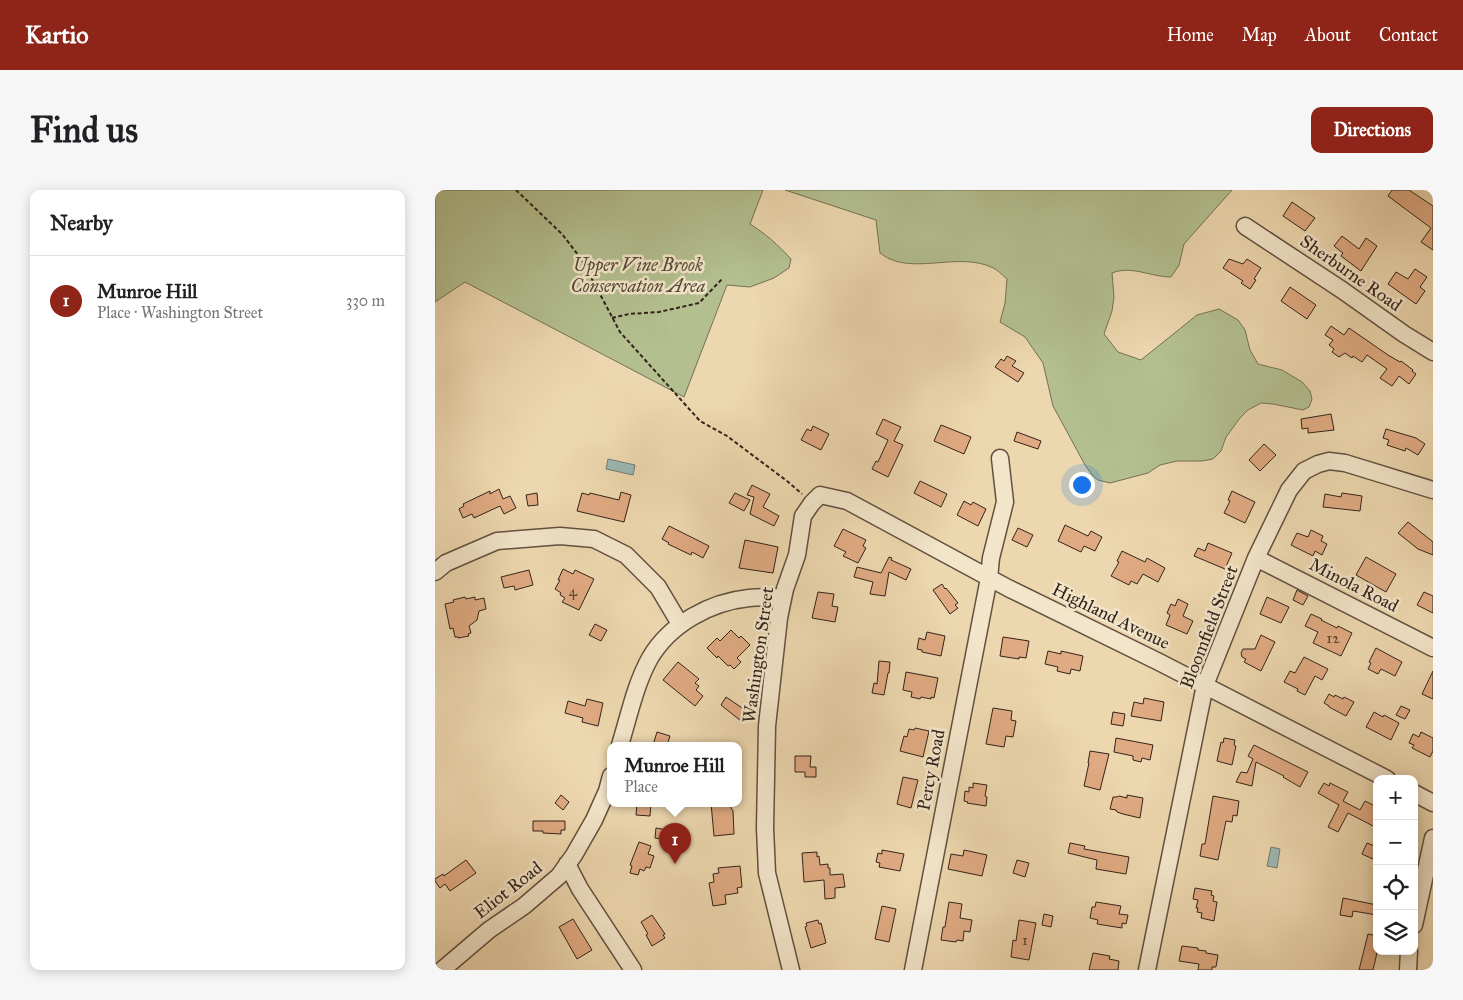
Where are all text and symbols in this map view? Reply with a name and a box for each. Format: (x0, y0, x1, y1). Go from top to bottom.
text: Kartio (25, 20, 88, 50)
text: Home (1167, 24, 1214, 46)
text: Map (1242, 24, 1277, 46)
text: About (1305, 24, 1351, 46)
text: Contact (1379, 24, 1438, 46)
button: Directions (1311, 107, 1433, 153)
text: Find us (30, 109, 138, 152)
text: Nearby (50, 210, 113, 236)
street label: Sherburne Road (1296, 230, 1406, 316)
park label: Upper Vine Brook Conservation Area (571, 254, 706, 297)
text: Munroe Hill (97, 280, 198, 303)
text: 1 (63, 291, 69, 310)
text: 330 m (346, 291, 385, 310)
text: Place · Washington Street (97, 303, 263, 322)
your location (1069, 472, 1095, 498)
street label: Minola Road (1306, 553, 1402, 617)
street label: Bloomfield Street (1175, 562, 1243, 692)
street label: Highland Avenue (1048, 578, 1173, 655)
house number: 4 (569, 582, 578, 600)
street label: Washington Street (738, 585, 780, 725)
house number: 12 (1326, 629, 1340, 647)
street label: Percy Road (912, 728, 950, 812)
popup (607, 742, 742, 807)
text: Munroe Hill (624, 754, 725, 777)
map controls (1373, 775, 1418, 955)
button: + (1373, 775, 1418, 820)
text: Place (624, 777, 658, 796)
button: − (1373, 820, 1418, 865)
pin: 1 (659, 823, 691, 864)
street label: Eliot Road (470, 857, 546, 923)
button: locate (1373, 865, 1418, 910)
button: layers (1373, 910, 1418, 955)
house number: 1 (1022, 931, 1028, 949)

